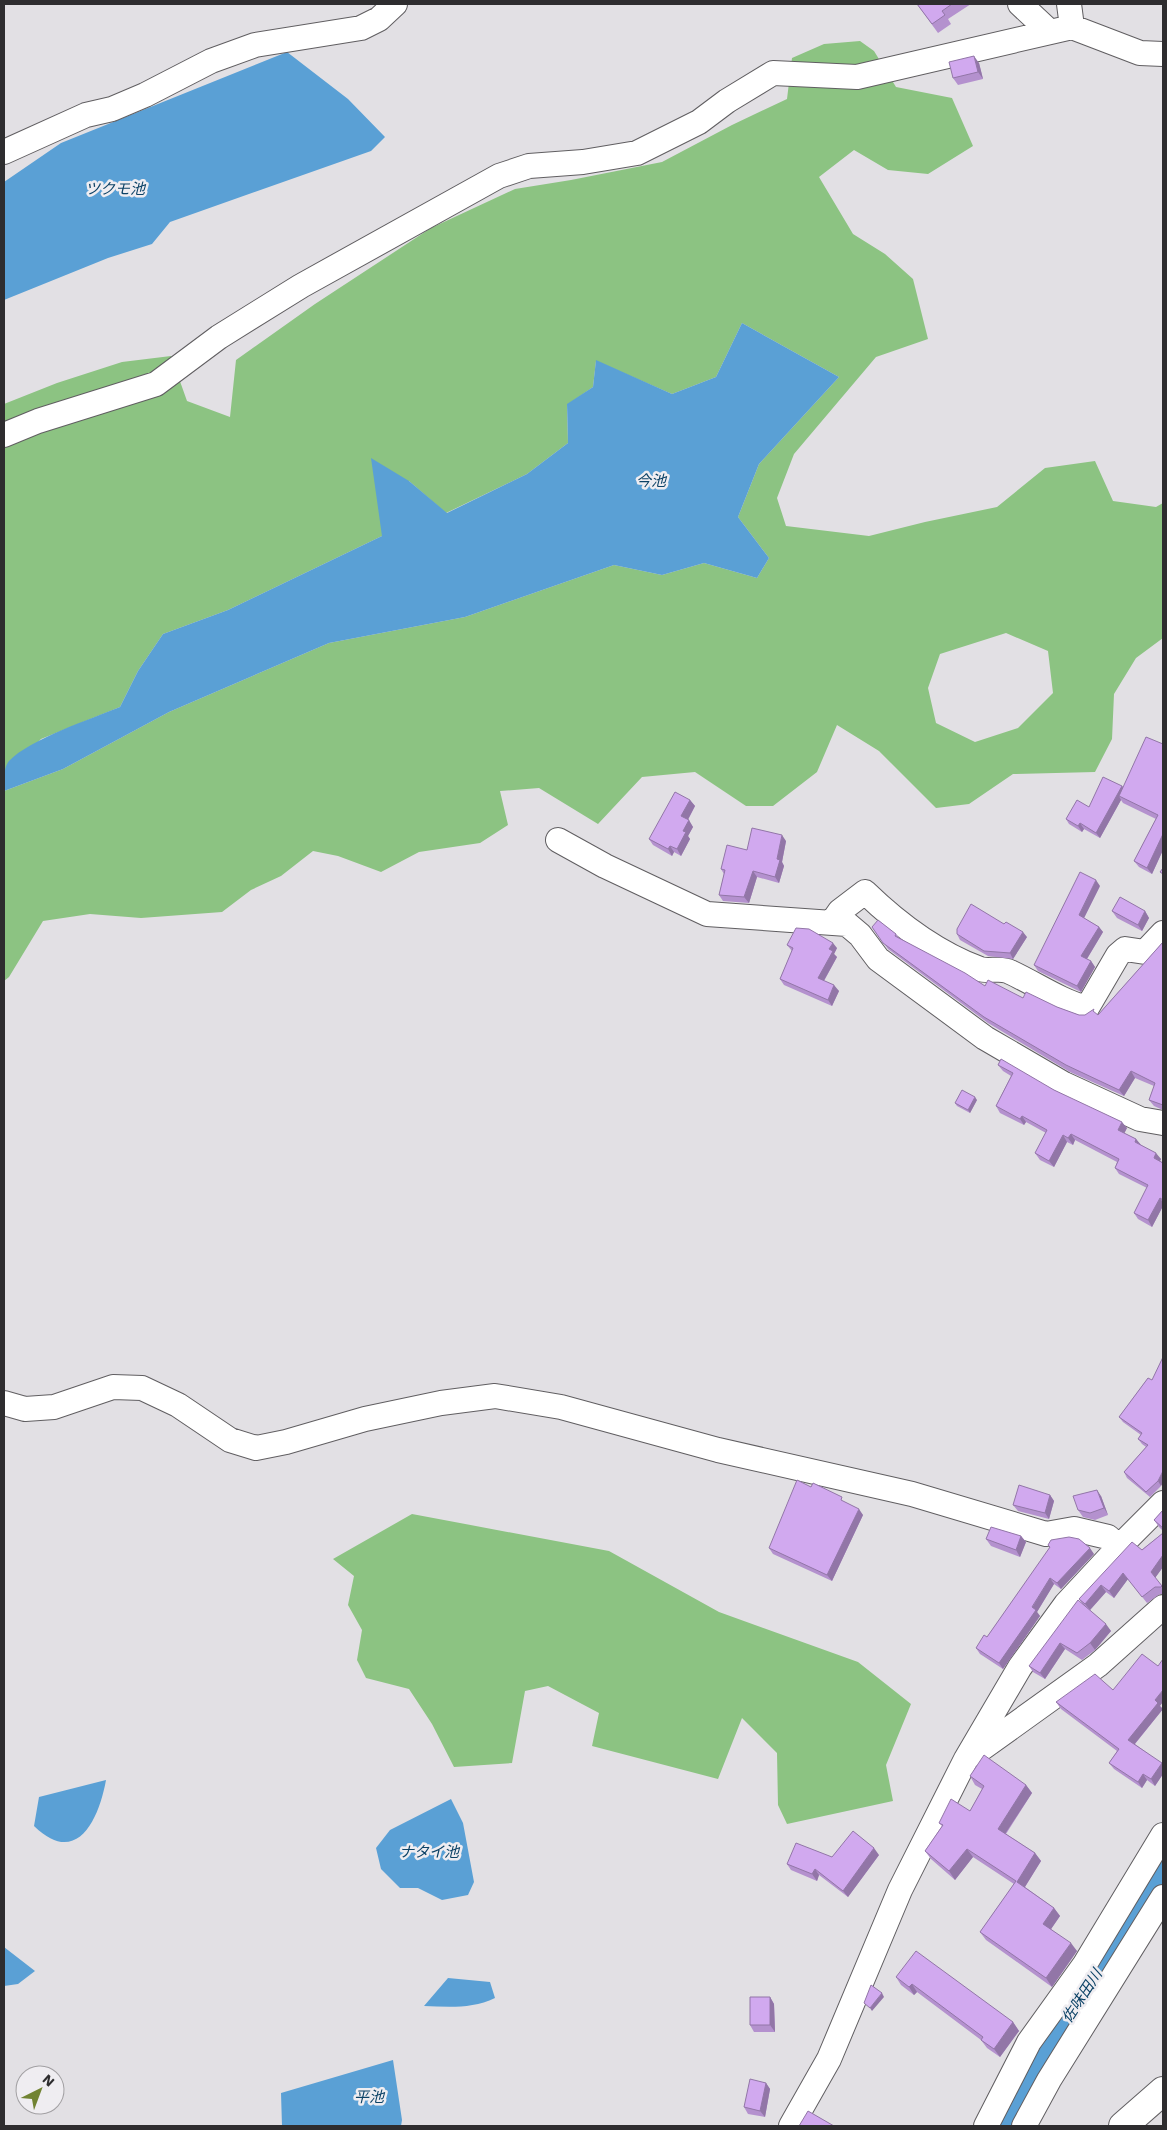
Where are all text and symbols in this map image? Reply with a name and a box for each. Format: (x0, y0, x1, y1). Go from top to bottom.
water label: ツクモ池 (85, 180, 147, 198)
water label: 今池 (636, 472, 668, 490)
water label: ナタイ池 (399, 1843, 461, 1861)
water label: 佐味田川 (1058, 1964, 1107, 2026)
north arrow (15, 2065, 65, 2115)
text: N (39, 2071, 58, 2090)
water label: 平池 (354, 2088, 386, 2106)

